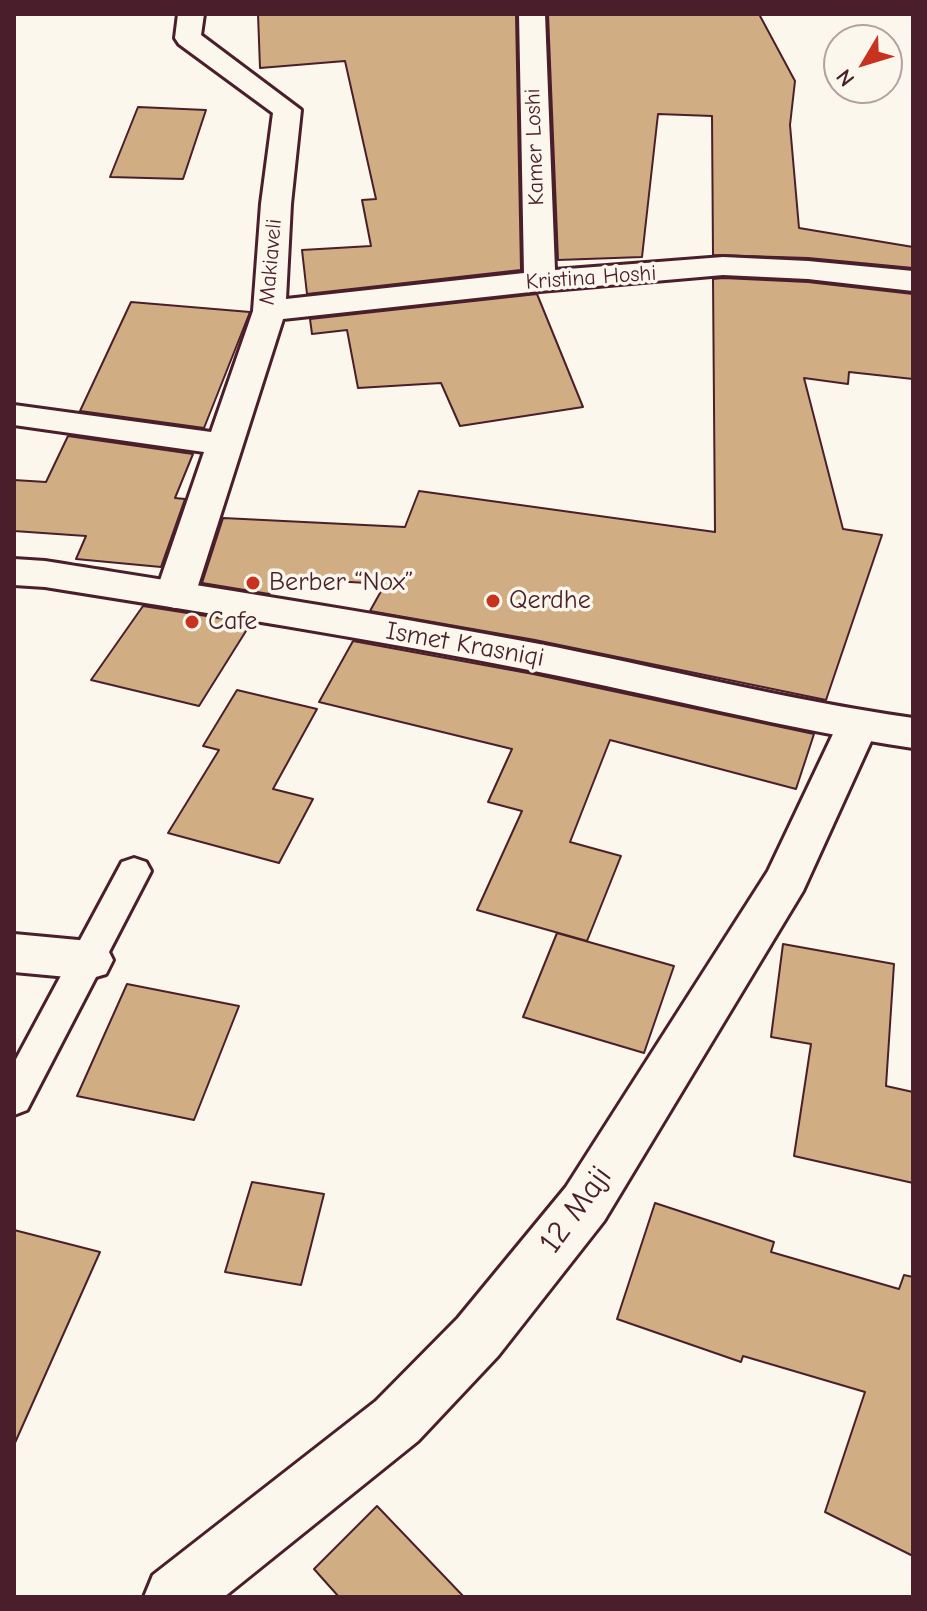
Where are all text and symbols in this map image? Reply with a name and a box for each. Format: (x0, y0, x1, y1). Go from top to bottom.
north arrow (823, 24, 903, 104)
text: N (831, 64, 860, 91)
street label: Kamer Loshi (520, 88, 550, 206)
street label: Makiaveli (254, 218, 288, 306)
street label: Kristina Hoshi (525, 260, 657, 296)
place label: Berber “Nox” (269, 567, 413, 599)
marker: Berber “Nox” (244, 574, 262, 592)
place label: Qerdhe (509, 585, 591, 617)
marker: Qerdhe (484, 592, 502, 610)
place label: Cafe (208, 606, 257, 638)
marker: Cafe (183, 613, 201, 631)
street label: Ismet Krasniqi (384, 616, 546, 674)
street label: 12 Maji (532, 1159, 620, 1261)

